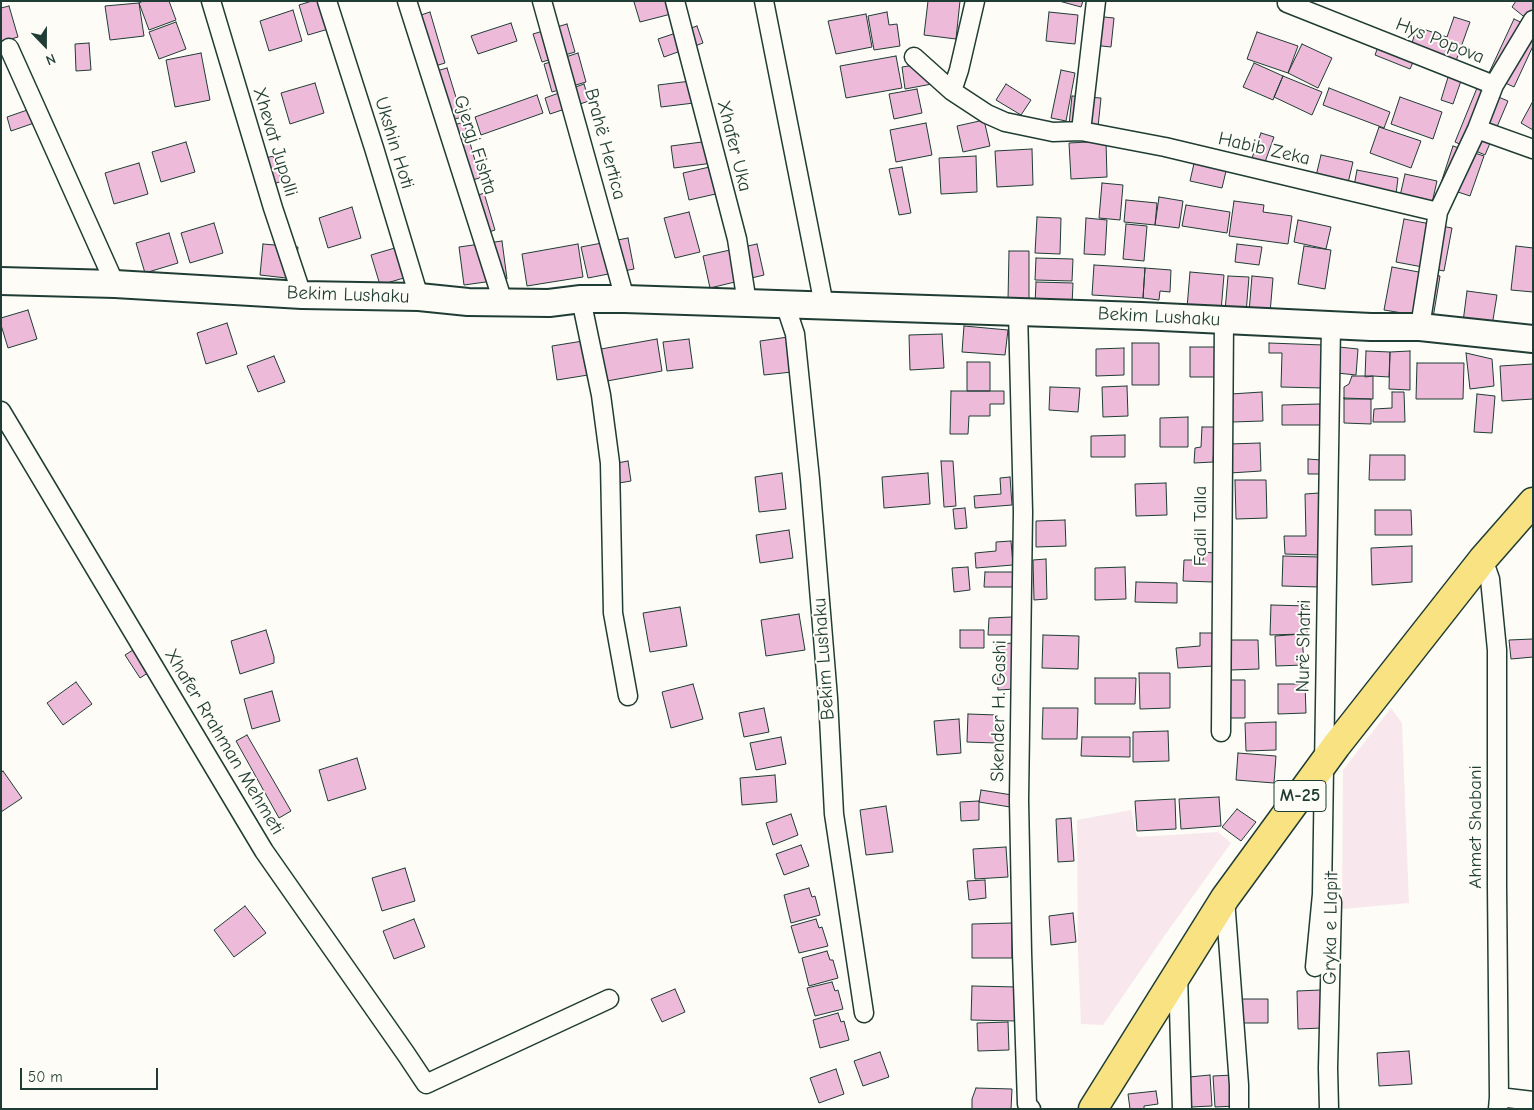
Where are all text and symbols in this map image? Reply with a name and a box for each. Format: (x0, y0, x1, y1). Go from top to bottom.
street label: Hys Popova (1392, 13, 1488, 69)
north arrow (20, 20, 70, 70)
text: N (43, 50, 58, 69)
street label: Xhevat Jupolli (248, 85, 302, 199)
street label: Brahë Hertica (579, 86, 631, 202)
street label: Gjergj Fishta (448, 92, 502, 198)
street label: Ukshin Hoti (369, 94, 419, 192)
street label: Xhafer Uka (712, 98, 756, 194)
street label: Habib Zeka (1216, 127, 1312, 171)
street label: Bekim Lushaku (286, 281, 410, 309)
street label: Bekim Lushaku (1097, 302, 1221, 332)
street label: Fadil Talla (1190, 486, 1212, 566)
street label: Bekim Lushaku (808, 597, 840, 721)
street label: Nurë Shatri (1292, 599, 1316, 693)
street label: Skender H. Gashi (986, 640, 1012, 782)
street label: Xhafer Rrahman Mehmeti (159, 645, 289, 839)
street label: Ahmet Shabani (1465, 765, 1487, 889)
road number: M-25 (1274, 780, 1326, 811)
street label: Gryka e Llapit (1319, 871, 1343, 985)
scale bar (22, 1058, 160, 1090)
text: 50 m (28, 1068, 63, 1086)

